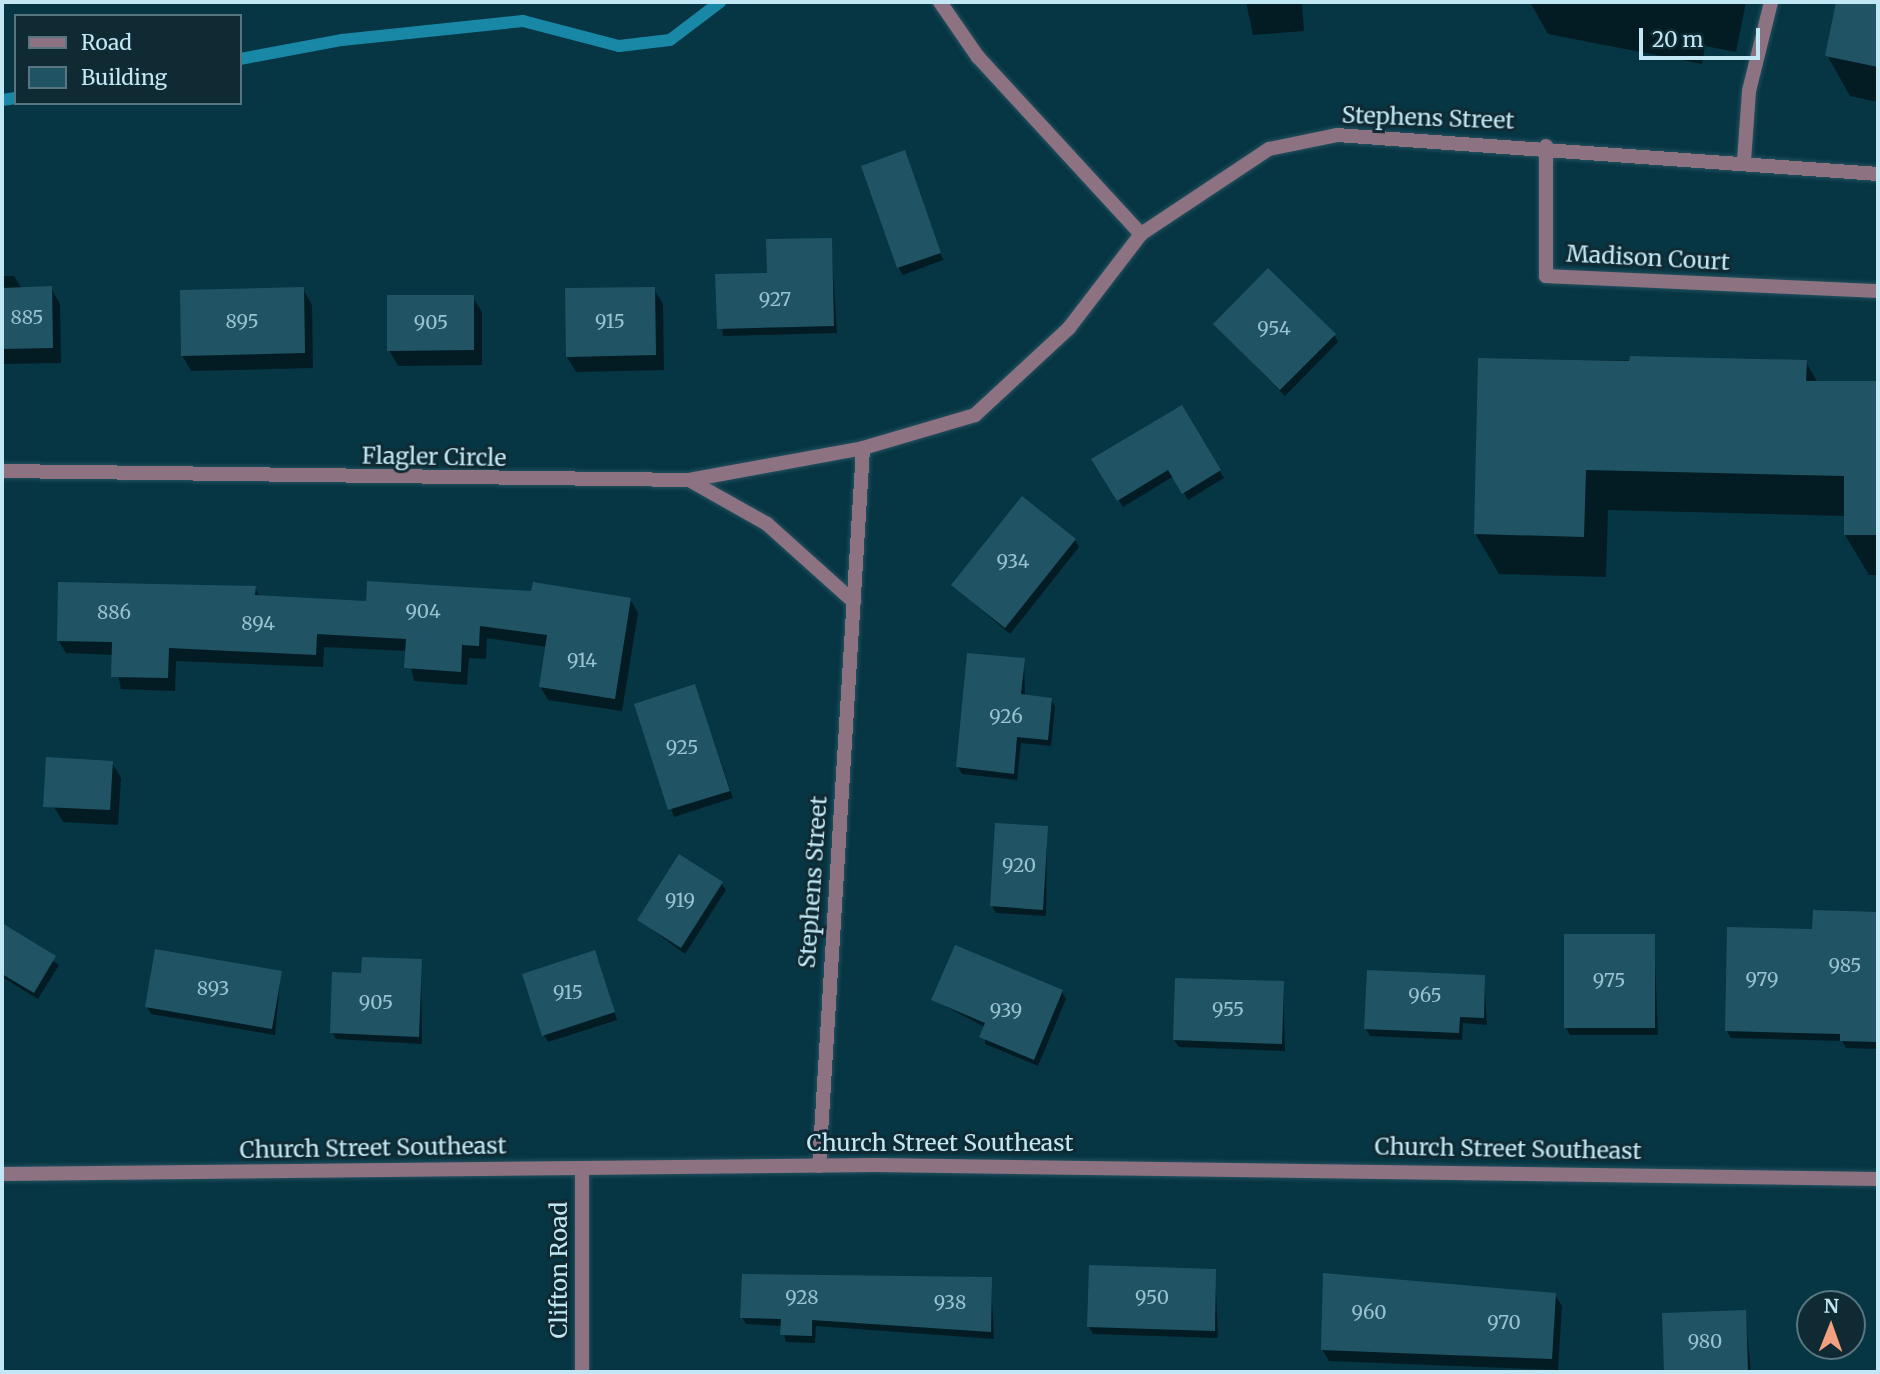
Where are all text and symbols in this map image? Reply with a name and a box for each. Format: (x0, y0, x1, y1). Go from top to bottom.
legend (14, 14, 242, 105)
scale bar (1642, 14, 1763, 58)
text: 20 m (1652, 26, 1703, 53)
text: Road (81, 29, 132, 56)
text: Building (81, 64, 167, 91)
street label: Stephens Street (1341, 101, 1515, 135)
street label: Madison Court (1566, 240, 1730, 276)
house number: 927 (759, 289, 791, 311)
house number: 885 (11, 307, 43, 329)
house number: 895 (225, 311, 259, 333)
house number: 915 (595, 311, 625, 333)
house number: 905 (414, 312, 448, 334)
house number: 954 (1257, 318, 1291, 340)
street label: Flagler Circle (361, 442, 507, 472)
house number: 934 (996, 551, 1030, 573)
house number: 904 (405, 601, 441, 623)
house number: 886 (97, 602, 131, 624)
house number: 894 (241, 613, 275, 635)
house number: 914 (567, 650, 597, 672)
house number: 926 (989, 706, 1023, 728)
house number: 925 (666, 737, 698, 759)
street label: Stephens Street (793, 795, 833, 969)
house number: 920 (1002, 855, 1036, 877)
house number: 919 (665, 890, 695, 912)
house number: 985 (1829, 955, 1861, 977)
house number: 979 (1745, 969, 1779, 991)
house number: 975 (1593, 970, 1625, 992)
house number: 893 (197, 978, 229, 1000)
house number: 915 (553, 982, 583, 1004)
house number: 965 (1408, 985, 1442, 1007)
house number: 905 (359, 992, 393, 1014)
house number: 955 (1212, 999, 1244, 1021)
house number: 939 (990, 1000, 1022, 1022)
street label: Church Street Southeast (807, 1129, 1073, 1157)
street label: Church Street Southeast (239, 1132, 507, 1164)
street label: Church Street Southeast (1374, 1133, 1642, 1165)
street label: Clifton Road (545, 1202, 573, 1338)
house number: 928 (785, 1287, 819, 1309)
house number: 950 (1135, 1287, 1169, 1309)
north arrow (1796, 1290, 1866, 1360)
house number: 938 (934, 1292, 966, 1314)
text: N (1824, 1294, 1839, 1318)
house number: 960 (1351, 1302, 1387, 1324)
house number: 970 (1487, 1312, 1521, 1334)
house number: 980 (1688, 1331, 1722, 1353)

